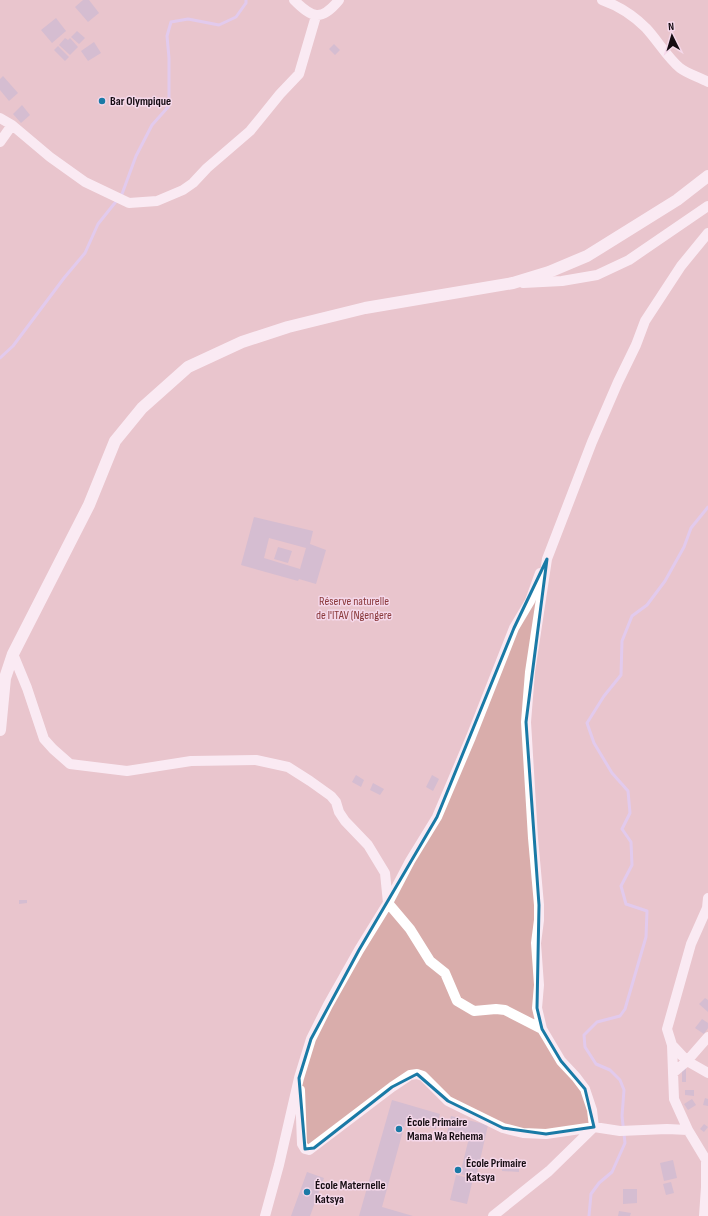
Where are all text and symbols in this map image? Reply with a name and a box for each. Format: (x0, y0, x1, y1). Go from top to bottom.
north arrow (652, 16, 692, 56)
text: N (668, 20, 675, 33)
place label: Bar Olympique (110, 94, 171, 109)
marker: Bar Olympique (97, 96, 107, 106)
park label: Réserve naturelle de l'ITAV (Ngengere (316, 594, 392, 623)
place label: École Primaire Mama Wa Rehema (407, 1115, 483, 1144)
marker: École Primaire Mama Wa Rehema (394, 1124, 404, 1134)
place label: École Primaire Katsya (466, 1156, 526, 1185)
marker: École Primaire Katsya (453, 1165, 463, 1175)
place label: École Maternelle Katsya (315, 1178, 386, 1207)
marker: École Maternelle Katsya (302, 1187, 312, 1197)

